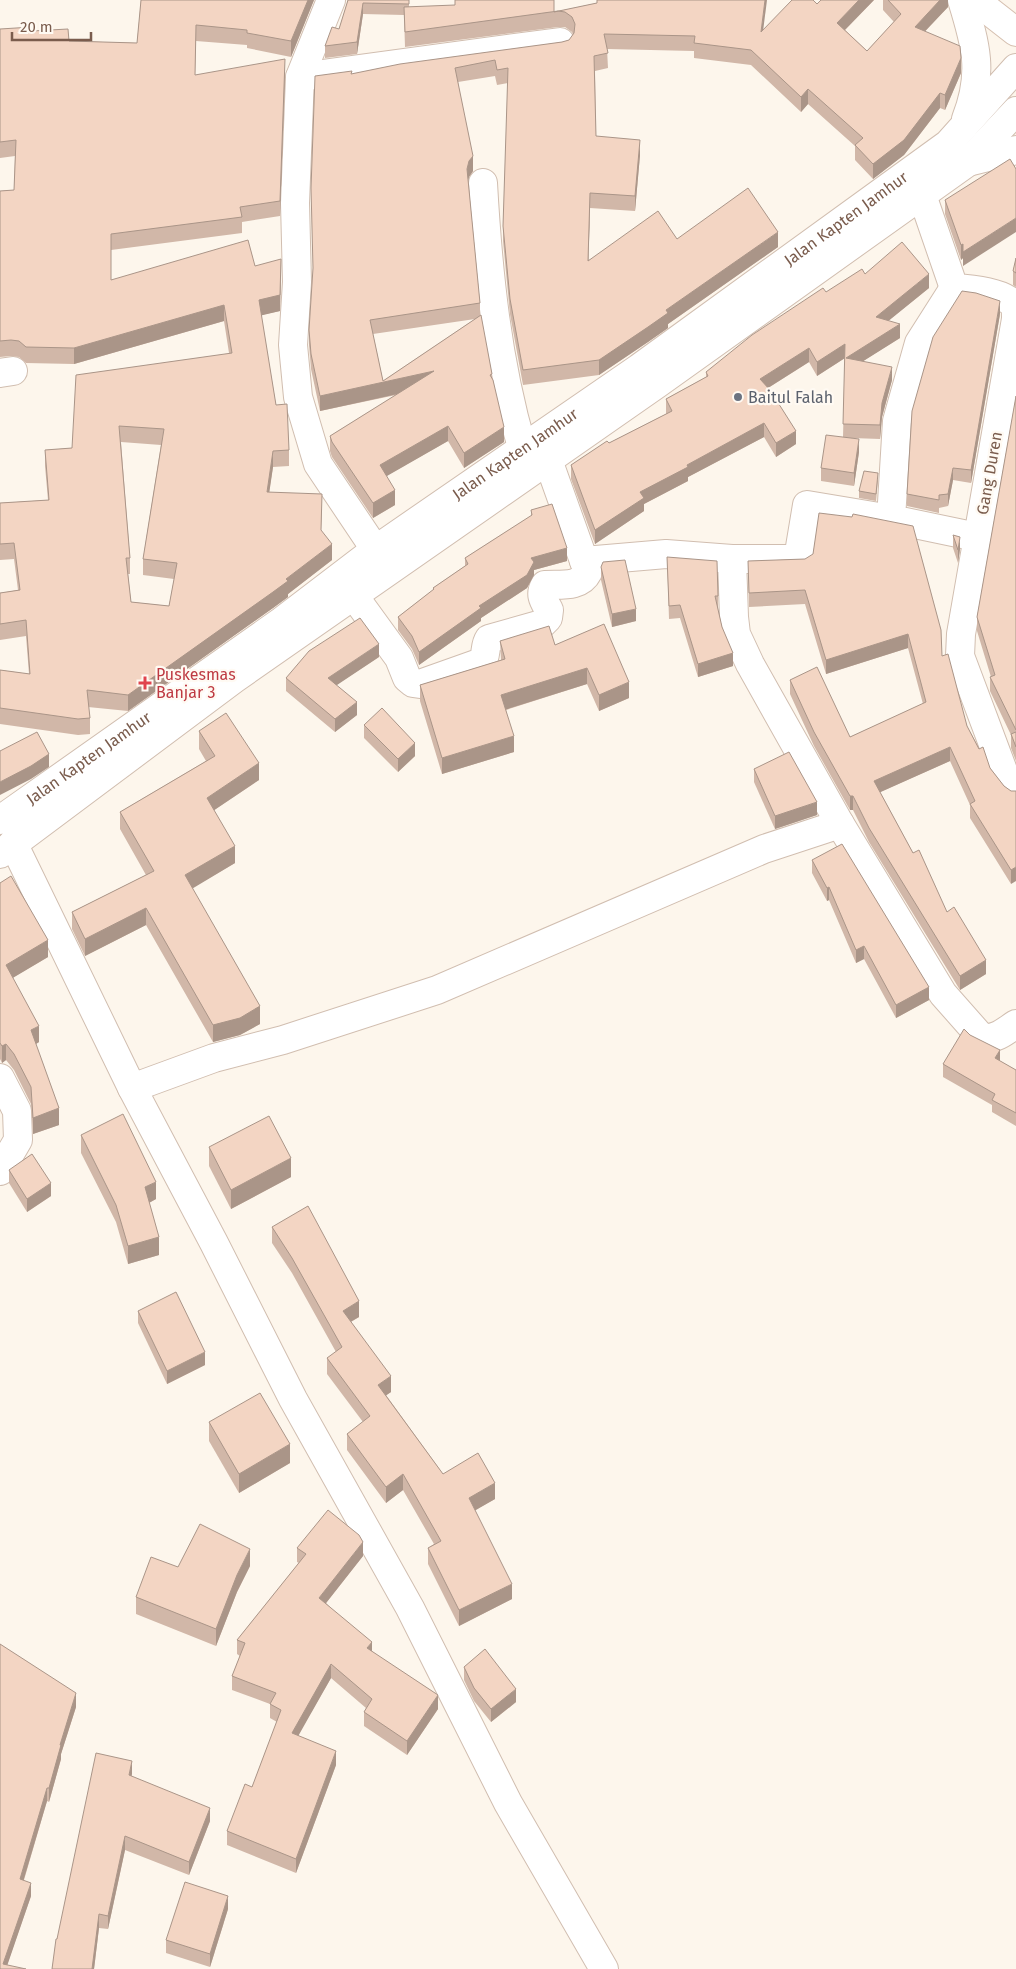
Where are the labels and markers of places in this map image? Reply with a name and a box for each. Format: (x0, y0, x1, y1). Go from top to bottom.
place label: Baitul Falah (748, 388, 833, 407)
marker: Baitul Falah (732, 391, 744, 403)
place label: Puskesmas Banjar 3 (156, 665, 236, 702)
marker: Puskesmas Banjar 3 (138, 676, 152, 690)

